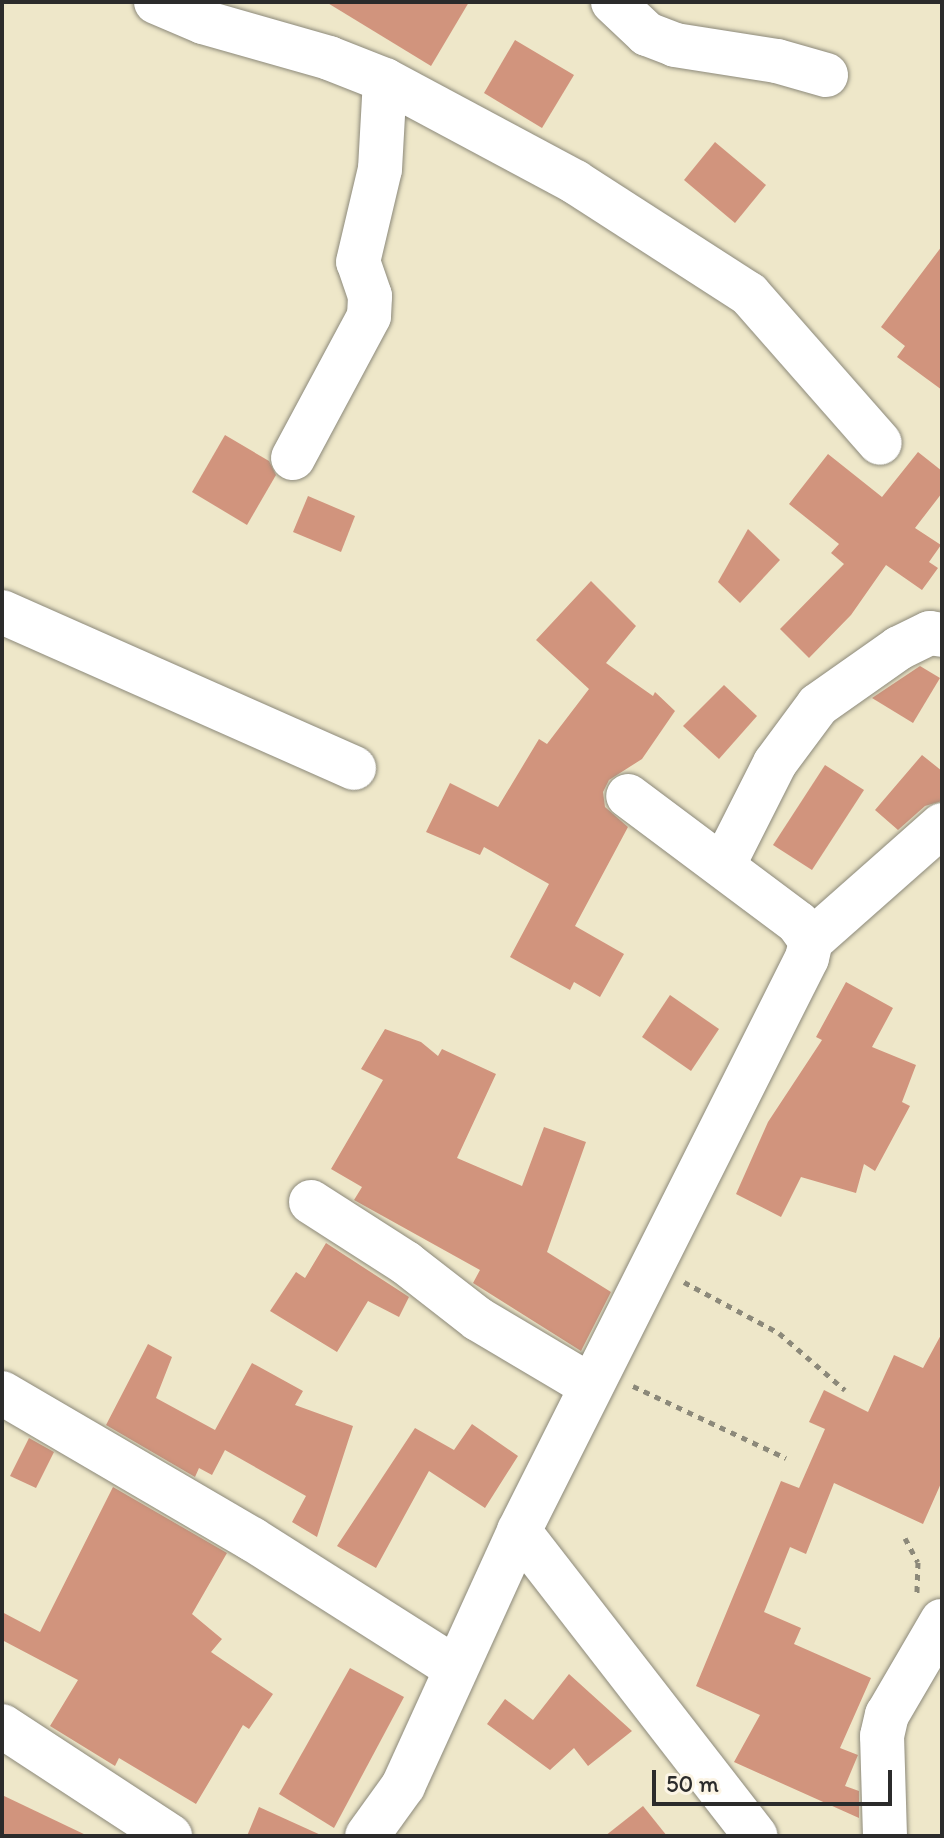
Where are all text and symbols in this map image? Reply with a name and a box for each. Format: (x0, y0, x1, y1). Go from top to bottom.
scale bar (656, 1754, 896, 1804)
text: 50 m (666, 1769, 719, 1798)

